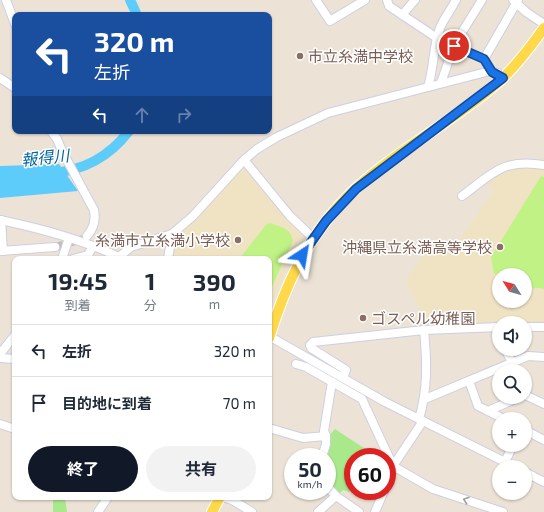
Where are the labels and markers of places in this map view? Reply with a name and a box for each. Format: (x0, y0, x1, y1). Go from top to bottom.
pin (437, 29, 471, 63)
place label: 市立糸満中学校 (308, 47, 413, 65)
marker: 市立糸満中学校 (295, 51, 305, 61)
place label: 糸満市立糸満小学校 (95, 231, 230, 249)
marker: 糸満市立糸満小学校 (233, 235, 243, 245)
place label: 沖縄県立糸満高等学校 (342, 238, 492, 256)
marker: 沖縄県立糸満高等学校 (495, 242, 505, 252)
place label: ゴスペル幼稚園 (371, 309, 475, 327)
marker: ゴスペル幼稚園 (358, 313, 368, 323)

